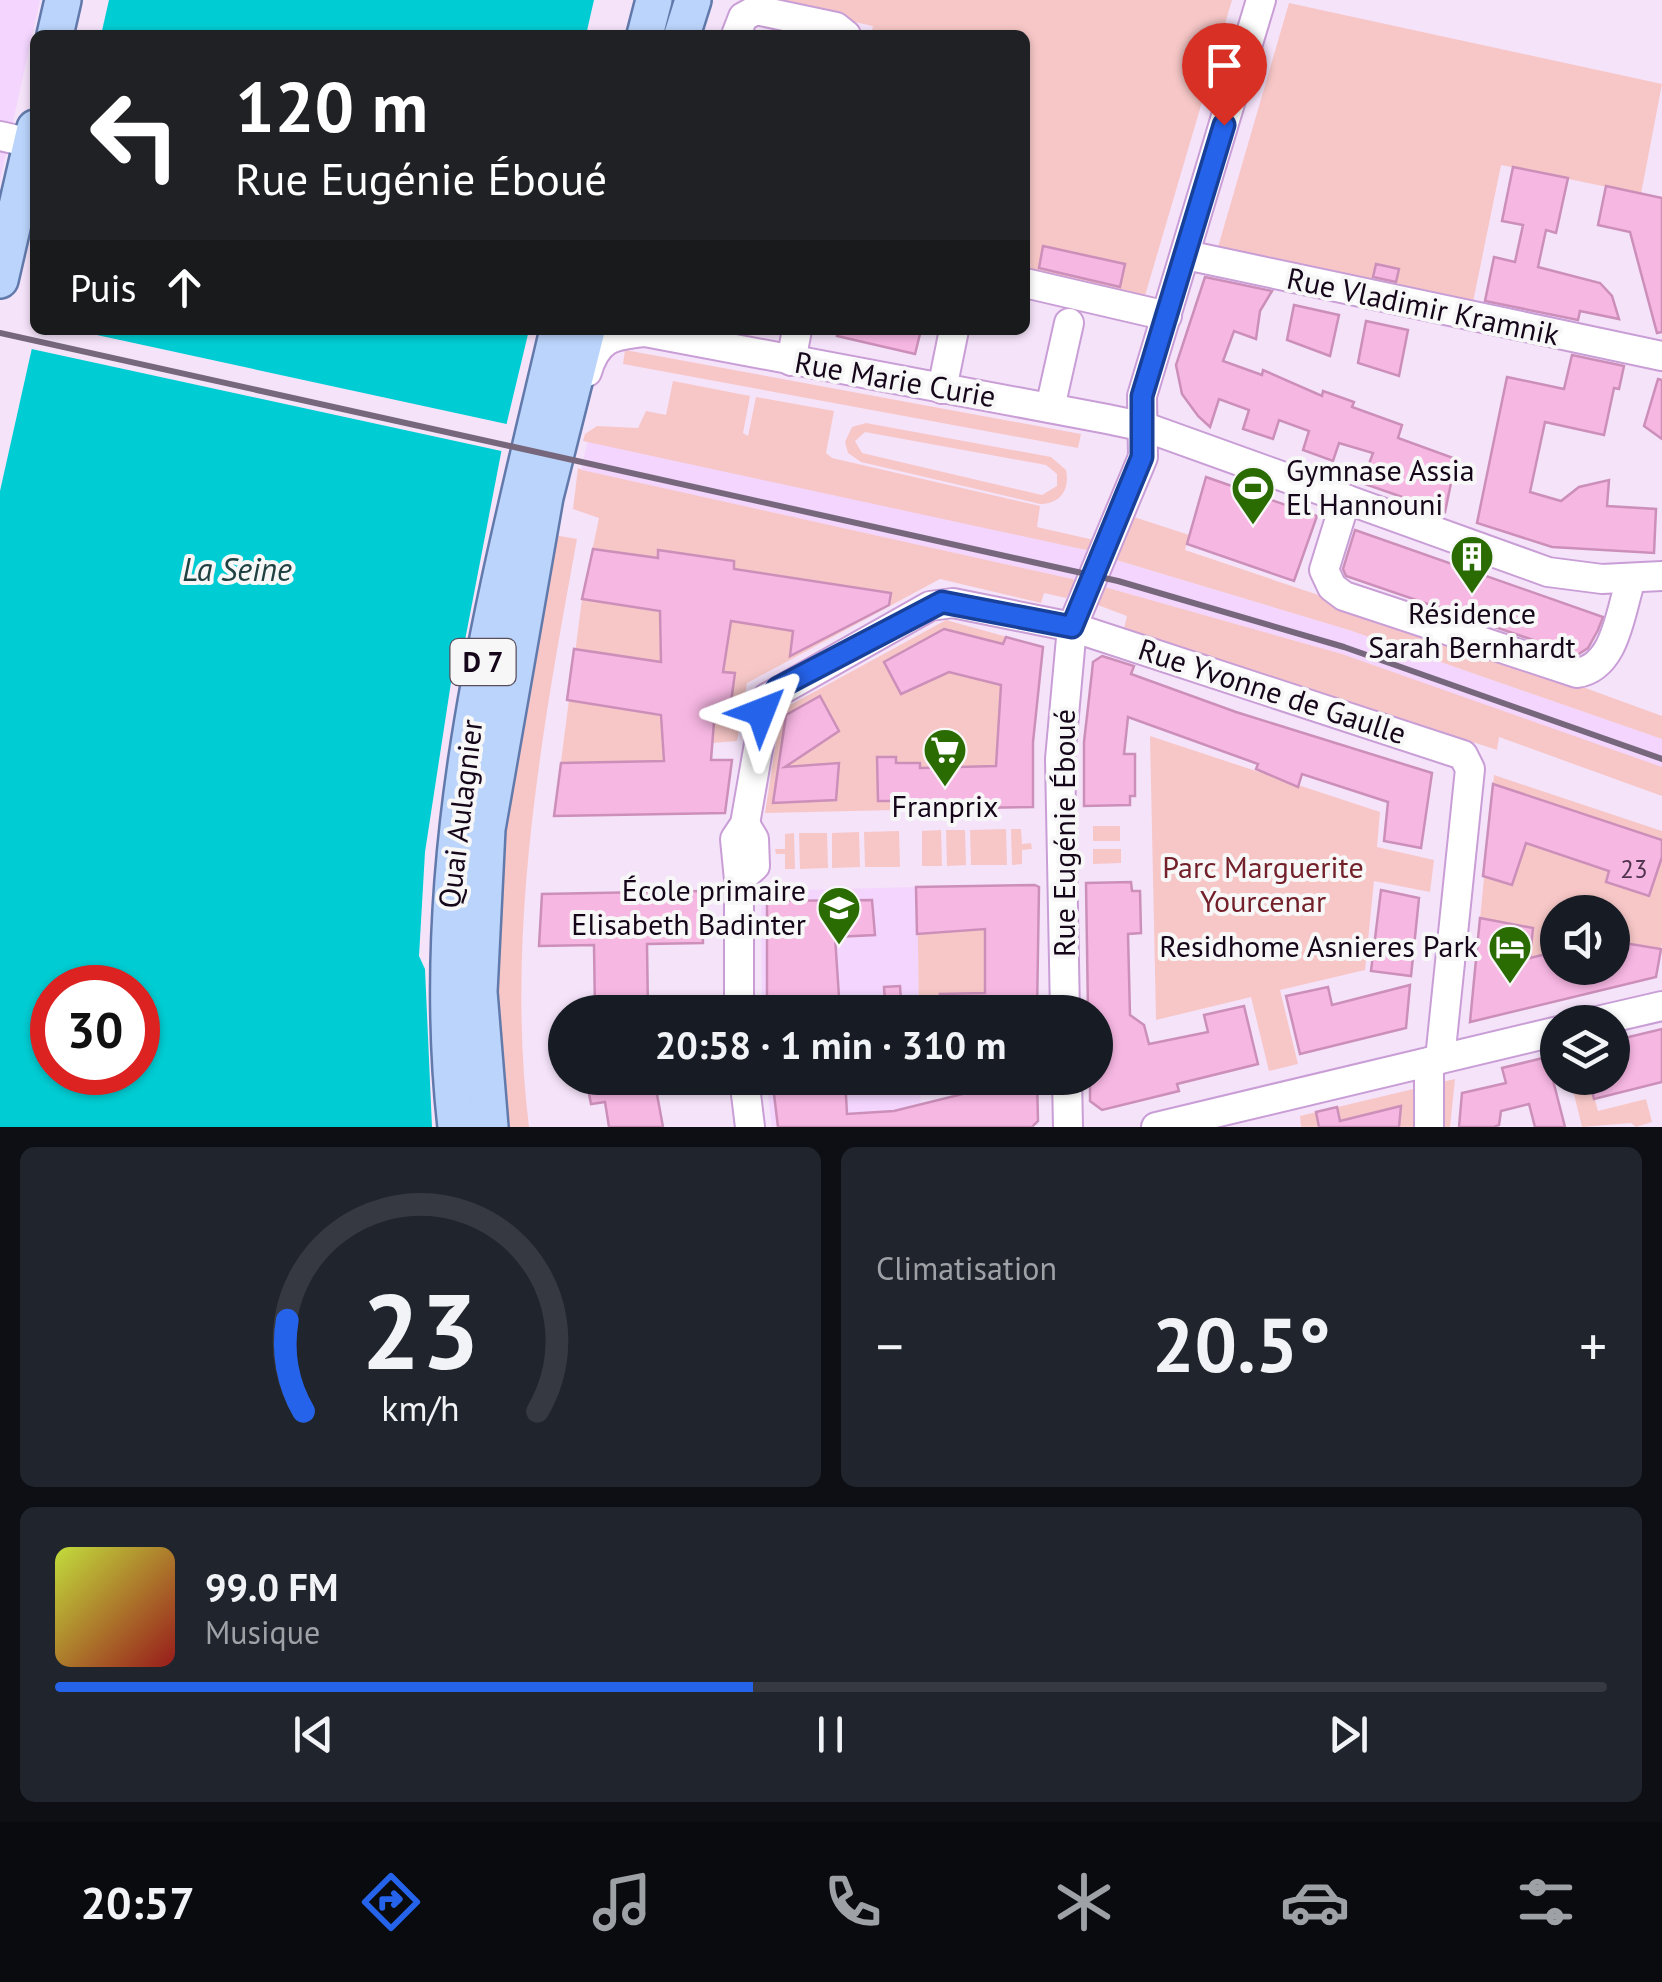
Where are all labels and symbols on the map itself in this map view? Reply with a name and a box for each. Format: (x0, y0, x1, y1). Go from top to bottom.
pin (1182, 23, 1267, 126)
street label: Rue Vladimir Kramnik (1284, 258, 1564, 354)
street label: Rue Marie Curie (792, 342, 999, 415)
place label: Gymnase Assia El Hannouni (1286, 450, 1475, 523)
sports icon: Gymnase Assia El Hannouni (1230, 465, 1276, 526)
building icon: Résidence Sarah Bernhardt (1449, 534, 1495, 595)
water label: La Seine (182, 548, 292, 590)
place label: Résidence Sarah Bernhardt (1368, 593, 1576, 666)
street label: Rue Yvonne de Gaulle (1134, 629, 1411, 752)
road number: D 7 (450, 639, 516, 685)
position arrow (709, 660, 813, 764)
street label: Rue Eugénie Éboué (1044, 709, 1083, 957)
street label: Quai Aulagnier (429, 717, 490, 911)
supermarket icon: Franprix (922, 727, 968, 788)
place label: Franprix (892, 786, 998, 825)
park label: Parc Marguerite Yourcenar (1162, 847, 1364, 920)
house number: 23 (1620, 853, 1648, 885)
place label: École primaire Elisabeth Badinter (571, 870, 806, 943)
school or university icon: École primaire Elisabeth Badinter (816, 885, 862, 946)
hotel icon: Residhome Asnieres Park (1487, 924, 1533, 985)
place label: Residhome Asnieres Park (1159, 926, 1479, 965)
speed limit sign: 30 (30, 965, 160, 1095)

